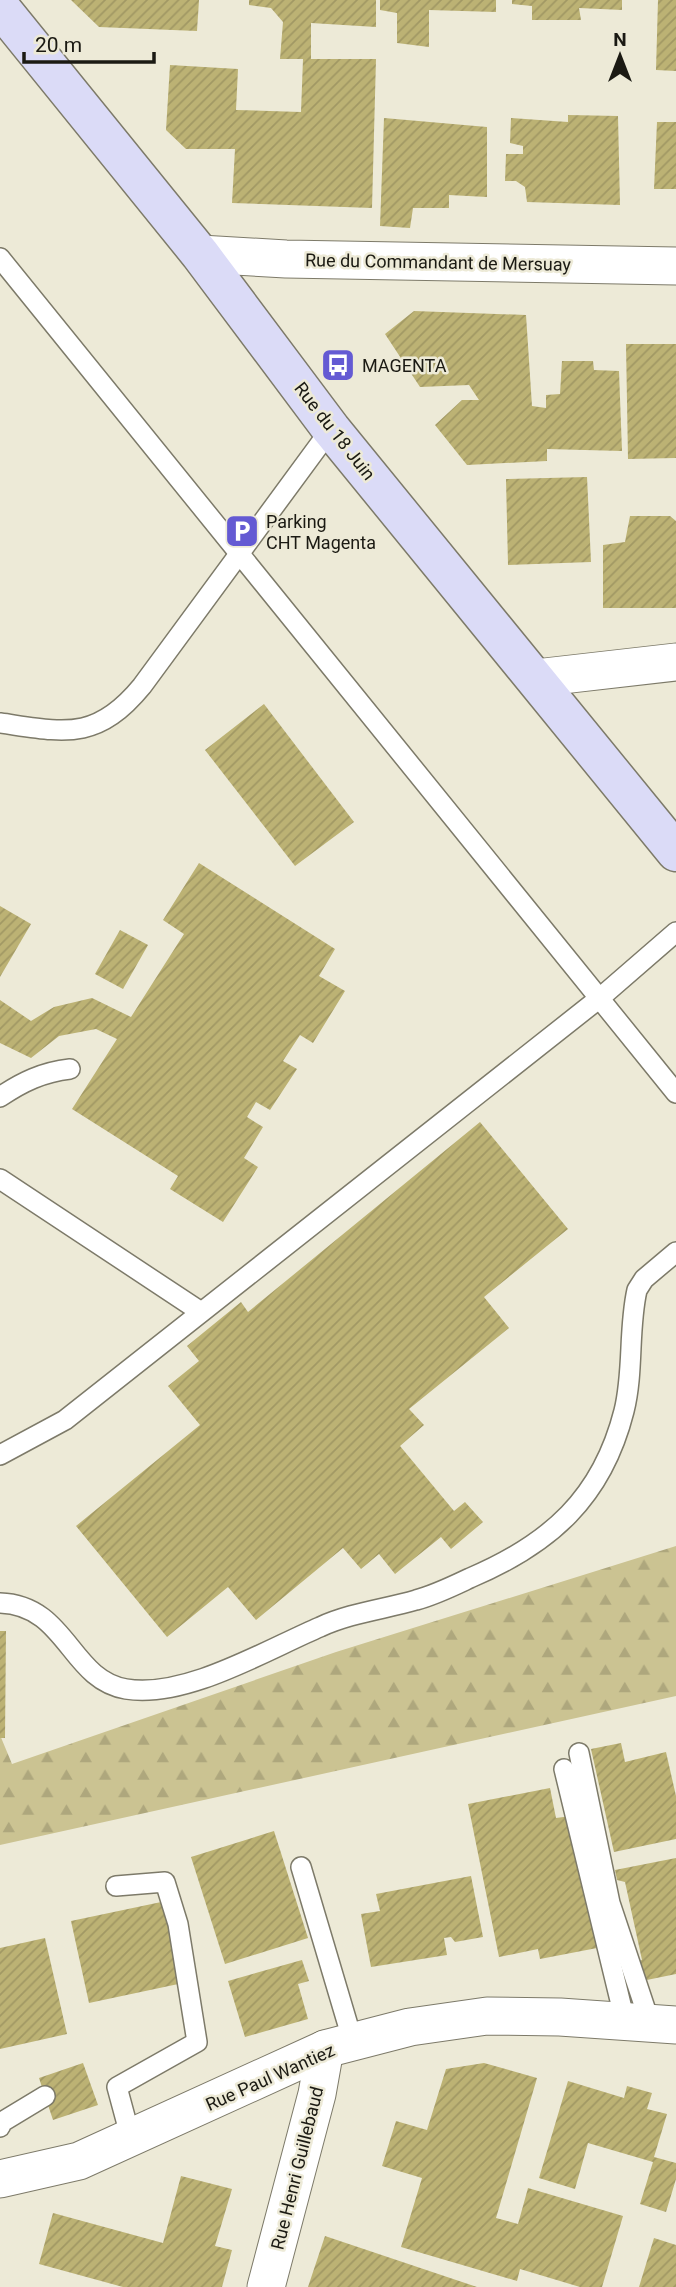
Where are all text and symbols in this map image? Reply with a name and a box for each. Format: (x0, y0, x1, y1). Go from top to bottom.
scale bar (24, 21, 154, 65)
north arrow (585, 21, 655, 91)
text: N (613, 28, 627, 51)
text: 20 m (35, 33, 82, 57)
street label: Rue du Commandant de Mersuay (305, 249, 572, 275)
bus stop icon: MAGENTA (319, 346, 357, 384)
place label: MAGENTA (362, 355, 447, 376)
street label: Rue du 18 Juin (290, 378, 380, 484)
place label: Parking CHT Magenta (266, 511, 376, 553)
parking icon: Parking CHT Magenta (223, 512, 261, 550)
street label: Rue Paul Wantiez (202, 2039, 338, 2115)
street label: Rue Henri Guillebaud (267, 2084, 327, 2252)

